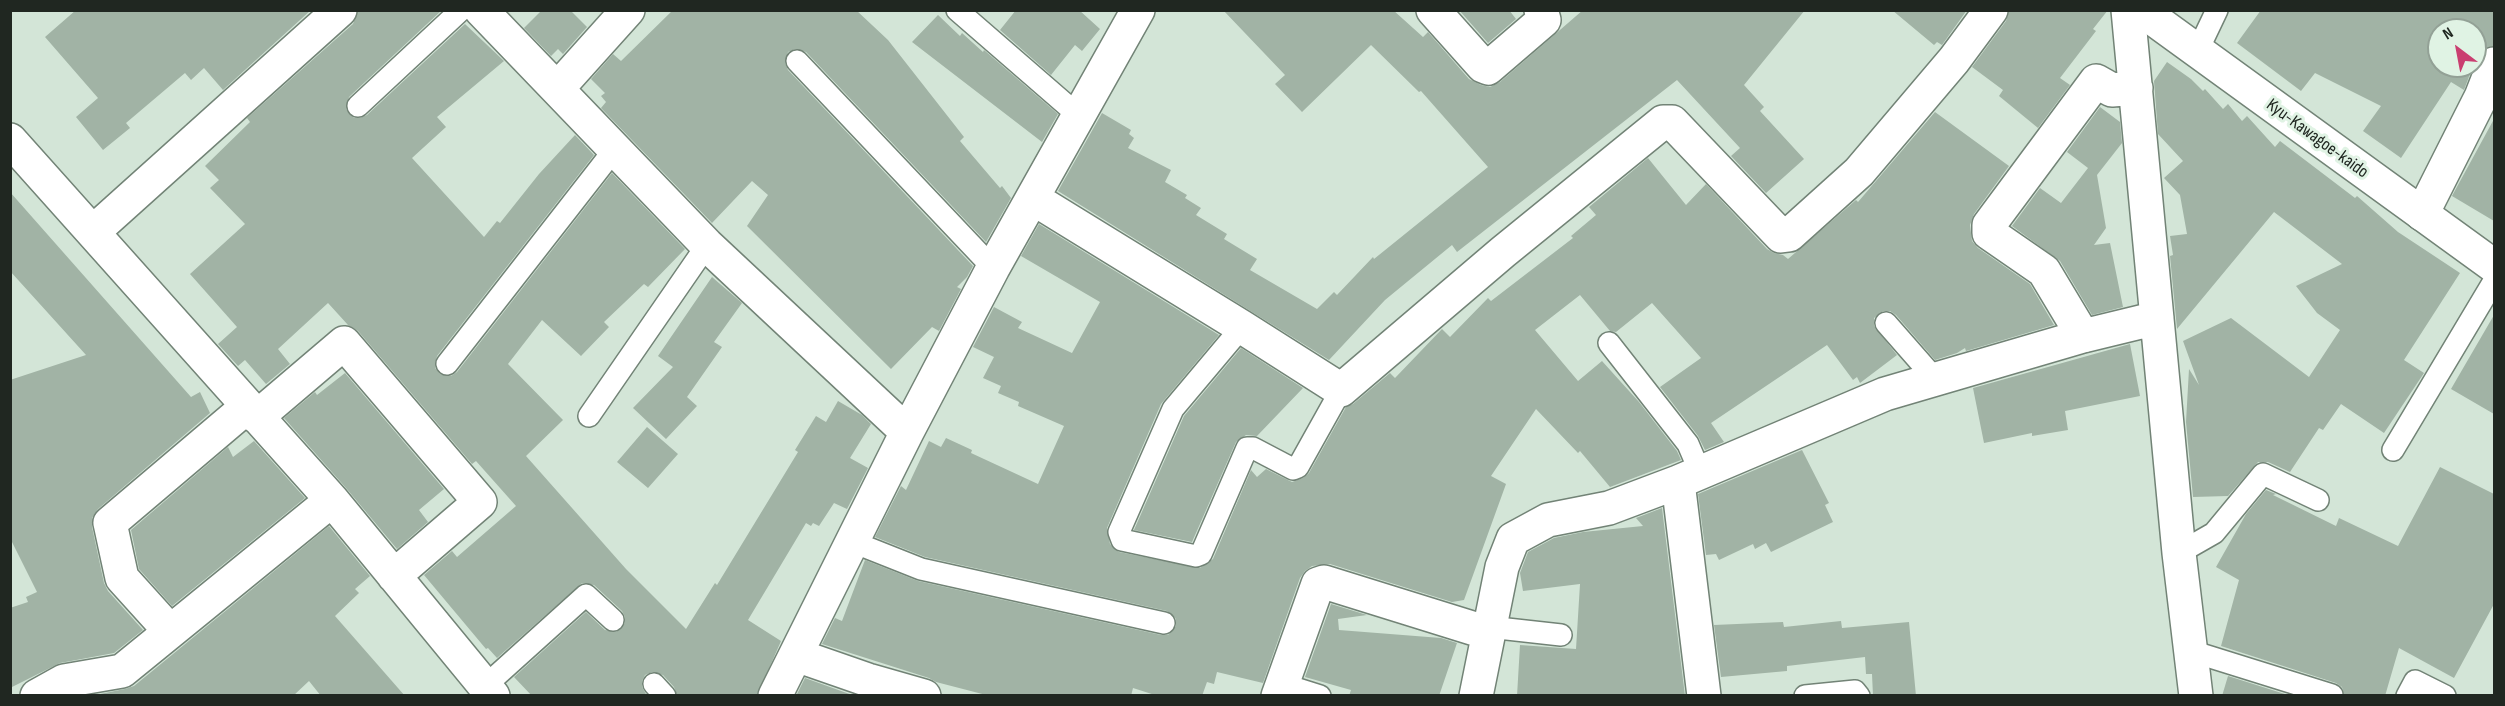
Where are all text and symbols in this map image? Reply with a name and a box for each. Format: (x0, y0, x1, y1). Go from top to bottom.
north arrow (2427, 18, 2487, 78)
text: N (2440, 24, 2457, 44)
street label: Kyu-Kawagoe-kaido (2262, 95, 2372, 183)

